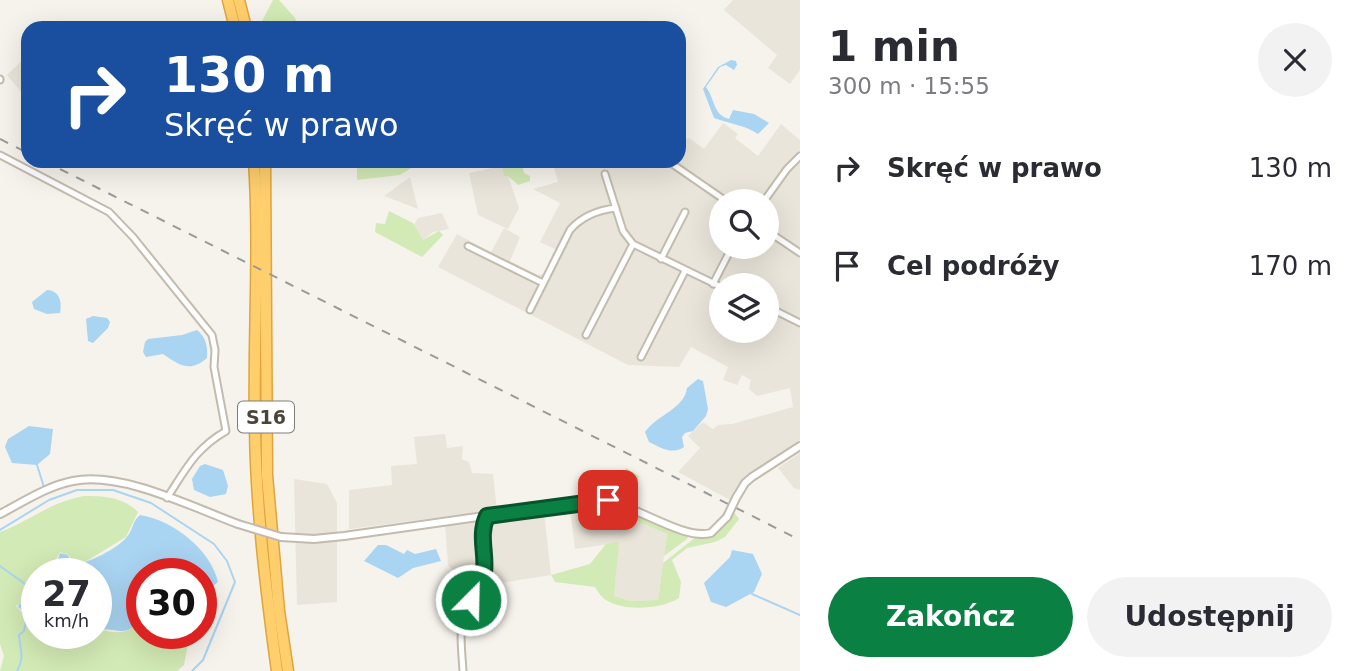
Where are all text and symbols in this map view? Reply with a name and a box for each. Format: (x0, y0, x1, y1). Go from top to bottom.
text: 1 min (828, 22, 960, 71)
button: close (1258, 23, 1332, 97)
text: 130 m (164, 47, 334, 104)
icon: right (49, 49, 140, 140)
text: 300 m · 15:55 (828, 73, 990, 99)
text: Skręć w prawo (164, 106, 399, 144)
icon: right (828, 149, 866, 187)
text: Skręć w prawo (887, 153, 1102, 183)
text: 130 m (1249, 153, 1332, 183)
map controls (709, 189, 779, 343)
button: search (709, 189, 779, 259)
icon: arrive (828, 247, 866, 285)
text: Cel podróży (887, 251, 1060, 281)
text: 170 m (1249, 251, 1332, 281)
button: layers (709, 273, 779, 343)
road number: S16 (238, 402, 294, 432)
pin (578, 470, 638, 530)
icon: arrive (589, 481, 627, 519)
speed limit sign: 30 (126, 558, 217, 649)
position arrow (434, 563, 508, 637)
text: 27 (42, 574, 91, 614)
button: Zakończ (828, 577, 1073, 657)
button: Udostępnij (1087, 577, 1332, 657)
text: km/h (44, 610, 89, 631)

